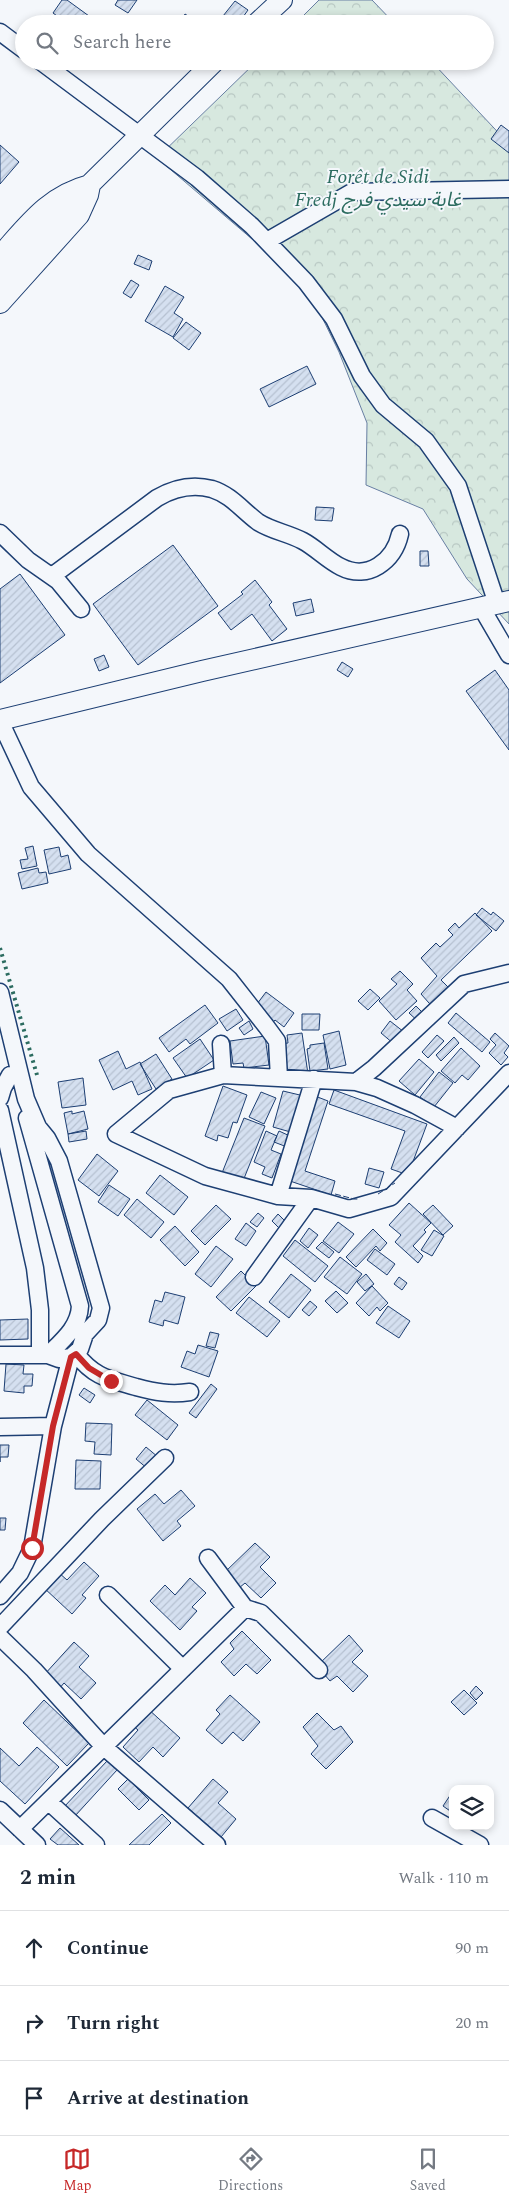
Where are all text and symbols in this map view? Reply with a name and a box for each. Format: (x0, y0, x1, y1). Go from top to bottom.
search box (15, 15, 494, 70)
text: Search here (73, 28, 172, 57)
icon: search (33, 29, 61, 57)
park label: Forêt de Sidi Fredj غابة سيدي فرج (295, 162, 461, 215)
route end (100, 1370, 123, 1393)
route start (21, 1537, 44, 1560)
map controls (449, 1785, 494, 1830)
button: layers (449, 1785, 494, 1830)
text: 2 min (20, 1862, 76, 1894)
text: Walk · 110 m (398, 1866, 489, 1890)
icon: ahead (20, 1934, 48, 1962)
text: Continue (67, 1934, 149, 1963)
text: 90 m (455, 1936, 489, 1960)
icon: right (20, 2009, 48, 2037)
text: Turn right (67, 2009, 160, 2038)
text: 20 m (455, 2011, 489, 2035)
icon: arrive (20, 2084, 48, 2112)
text: Arrive at destination (67, 2084, 249, 2113)
tab: Map (63, 2145, 91, 2196)
tab: Directions (218, 2145, 283, 2196)
tab: Saved (410, 2145, 446, 2196)

